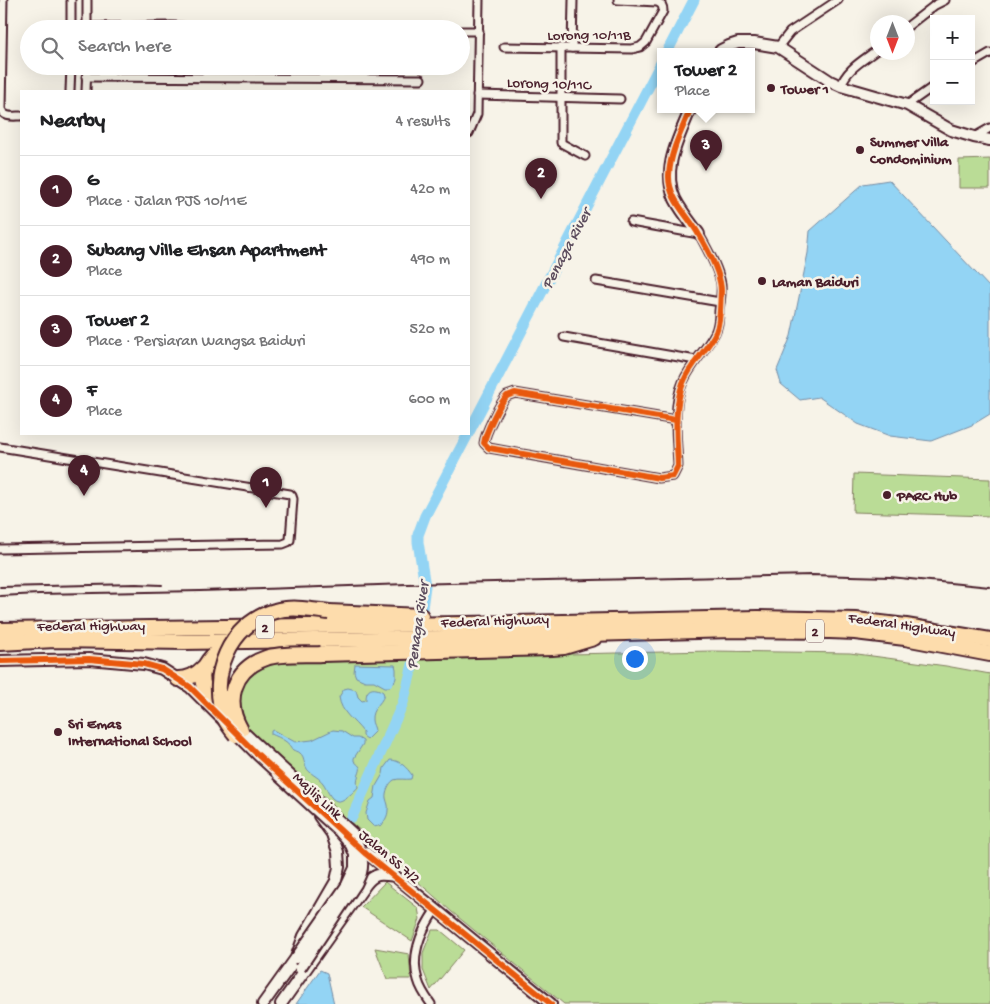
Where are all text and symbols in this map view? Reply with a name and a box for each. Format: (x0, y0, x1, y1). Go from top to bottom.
north arrow (870, 15, 915, 60)
map controls (930, 15, 975, 105)
button: + (930, 15, 975, 60)
search box (20, 20, 470, 75)
street label: Lorong 10/11B (547, 27, 631, 45)
icon: search (38, 34, 66, 62)
text: Search here (78, 36, 172, 59)
popup (657, 48, 755, 113)
text: Tower 2 (675, 60, 737, 83)
button: − (930, 60, 975, 105)
street label: Lorong 10/11C (507, 75, 592, 95)
place label: Tower 1 (780, 81, 829, 99)
marker: Tower 1 (765, 82, 777, 94)
text: Place (675, 83, 710, 102)
text: Nearby (40, 110, 105, 135)
text: 4 results (395, 113, 450, 132)
pin: 3 (690, 130, 722, 171)
place label: Summer Villa Condominium (869, 134, 952, 169)
marker: Summer Villa Condominium (854, 144, 866, 156)
pin: 2 (525, 158, 557, 199)
text: G (87, 170, 99, 193)
text: 1 (53, 181, 59, 200)
text: 420 m (410, 181, 450, 200)
text: Place · Jalan PJS 10/11E (87, 193, 246, 212)
water label: Penaga River (539, 203, 599, 293)
text: Subang Ville Ehsan Apartment (87, 240, 326, 263)
text: 2 (52, 251, 60, 270)
text: 490 m (410, 251, 450, 270)
text: Place (87, 263, 122, 282)
place label: Laman Baiduri (772, 274, 859, 292)
marker: Laman Baiduri (756, 275, 768, 287)
text: Tower 2 (87, 310, 149, 333)
text: 3 (52, 321, 60, 340)
text: 520 m (410, 321, 450, 340)
text: Place · Persiaran Wangsa Baiduri (87, 333, 306, 352)
text: F (87, 380, 97, 403)
text: 4 (52, 391, 60, 410)
text: 600 m (409, 391, 450, 410)
text: Place (87, 403, 122, 422)
pin: 4 (68, 455, 100, 496)
pin: 1 (250, 467, 282, 508)
place label: PARC Hub (896, 488, 957, 506)
marker: PARC Hub (881, 489, 893, 501)
water label: Penaga River (404, 577, 435, 670)
street label: Federal Highway (846, 609, 957, 643)
street label: Federal Highway (440, 611, 550, 633)
road number: 2 (256, 616, 274, 638)
street label: Federal Highway (36, 618, 146, 636)
road number: 2 (806, 620, 824, 642)
your location (622, 646, 648, 672)
place label: Sri Emas International School (68, 716, 193, 751)
marker: Sri Emas International School (52, 726, 64, 738)
street label: Majlis Link (288, 769, 346, 825)
street label: Jalan SS 7/2 (354, 827, 423, 888)

